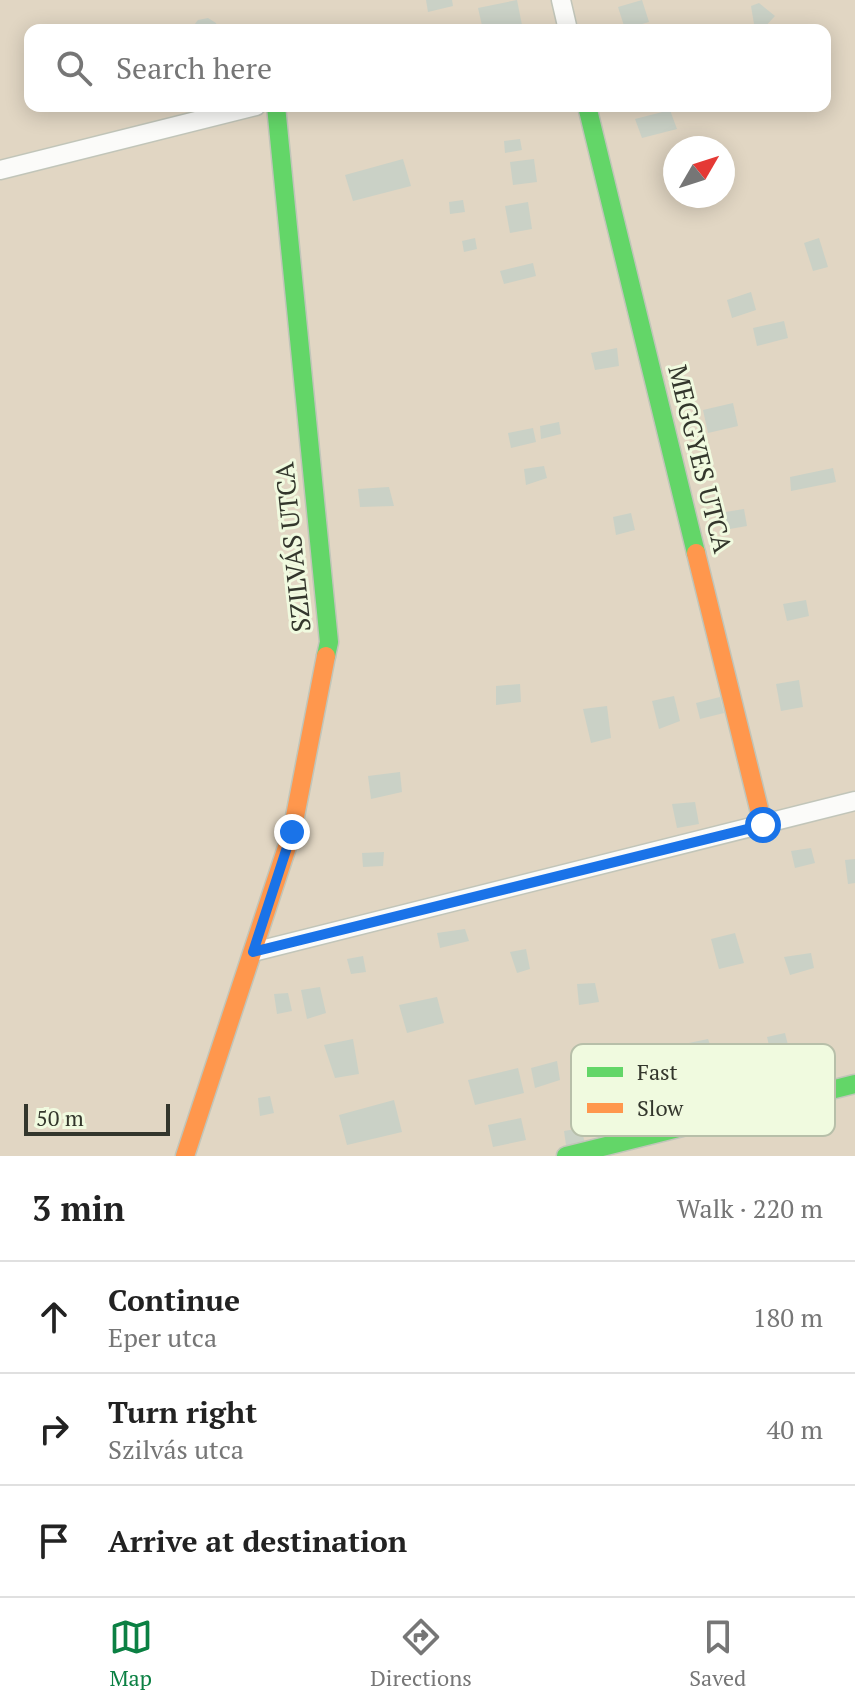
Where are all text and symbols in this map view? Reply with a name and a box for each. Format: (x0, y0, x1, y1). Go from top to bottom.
search box (24, 24, 831, 112)
icon: search (52, 46, 96, 90)
text: Search here (116, 48, 272, 88)
north arrow (663, 136, 735, 208)
street label: MEGGYES UTCA (661, 361, 741, 556)
street label: SZILVÁS UTCA (266, 460, 318, 634)
route start (745, 807, 781, 843)
route end (274, 814, 310, 850)
legend (571, 1044, 835, 1136)
text: Fast (637, 1057, 678, 1086)
text: Slow (637, 1093, 684, 1122)
scale bar (24, 1100, 170, 1136)
text: 50 m (36, 1103, 84, 1132)
text: 3 min (32, 1186, 125, 1231)
text: Walk · 220 m (677, 1191, 823, 1225)
text: Continue (108, 1280, 240, 1320)
icon: ahead (32, 1295, 76, 1339)
text: 180 m (753, 1300, 823, 1334)
text: Eper utca (108, 1320, 217, 1354)
text: Turn right (108, 1392, 257, 1432)
icon: right (32, 1407, 76, 1451)
text: 40 m (767, 1412, 823, 1446)
text: Szilvás utca (108, 1432, 244, 1466)
icon: arrive (32, 1519, 76, 1563)
text: Arrive at destination (108, 1521, 407, 1561)
tab: Map (109, 1615, 153, 1692)
tab: Directions (370, 1615, 472, 1692)
tab: Saved (689, 1615, 746, 1692)

